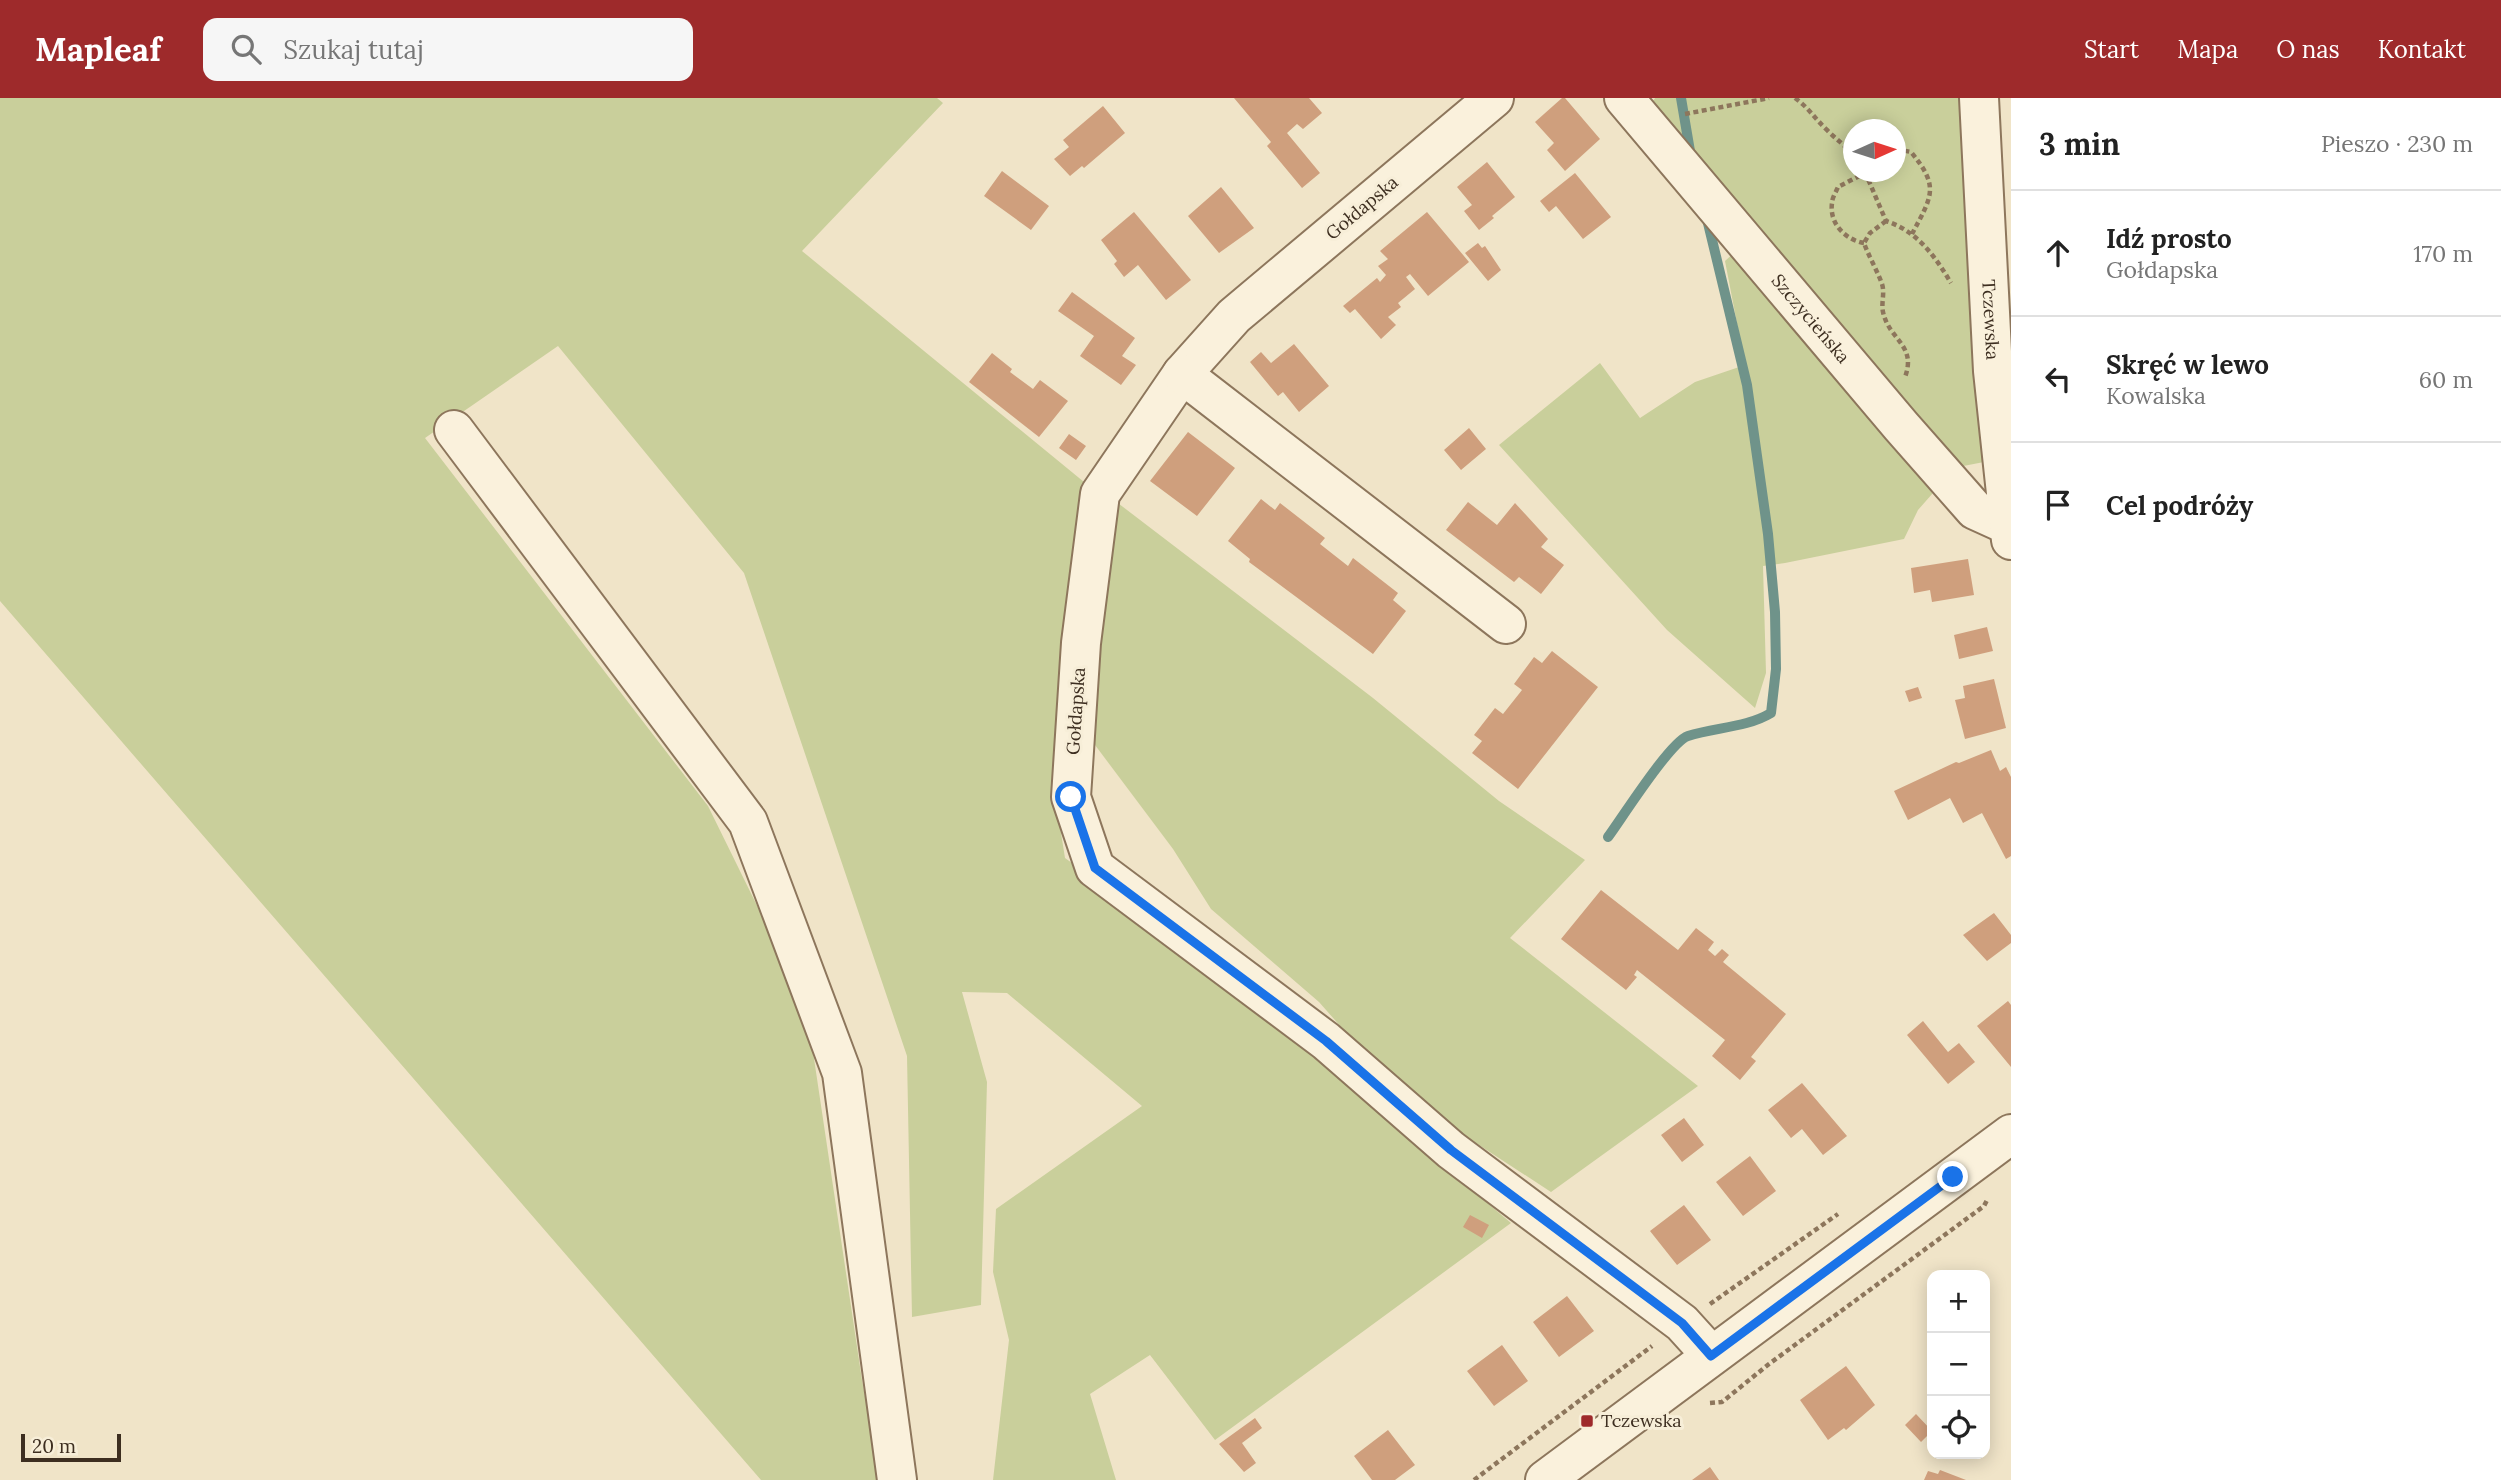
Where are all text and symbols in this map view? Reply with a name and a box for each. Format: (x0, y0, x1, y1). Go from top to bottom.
search box (203, 18, 693, 81)
text: Mapleaf (35, 28, 161, 70)
icon: search (227, 30, 265, 68)
text: Szukaj tutaj (283, 33, 424, 66)
text: Start (2084, 34, 2139, 65)
text: Mapa (2177, 34, 2238, 65)
text: O nas (2276, 34, 2340, 65)
text: Kontakt (2378, 34, 2466, 65)
north arrow (1843, 119, 1906, 182)
text: 3 min (2039, 125, 2120, 163)
text: Pieszo · 230 m (2321, 129, 2473, 158)
street label: Gołdapska (1321, 171, 1403, 245)
text: Idź prosto (2106, 222, 2232, 255)
icon: ahead (2039, 234, 2077, 272)
text: 170 m (2413, 239, 2473, 268)
text: Gołdapska (2106, 255, 2218, 284)
street label: Szczycieńska (1767, 269, 1855, 368)
street label: Tczewska (1977, 279, 2004, 361)
text: Skręć w lewo (2106, 348, 2269, 381)
icon: left (2039, 360, 2077, 398)
text: 60 m (2419, 365, 2473, 394)
text: Kowalska (2106, 381, 2206, 410)
icon: arrive (2039, 486, 2077, 524)
text: Cel podróży (2106, 489, 2253, 522)
street label: Gołdapska (1061, 666, 1090, 756)
route start (1055, 781, 1086, 812)
route end (1937, 1161, 1968, 1192)
map controls (1927, 1270, 1990, 1459)
button: + (1927, 1270, 1990, 1333)
button: − (1927, 1333, 1990, 1396)
button: locate (1927, 1396, 1990, 1459)
place label: Tczewska (1601, 1409, 1682, 1432)
marker: Tczewska (1579, 1413, 1595, 1429)
scale bar (21, 1431, 121, 1463)
text: 20 m (32, 1434, 76, 1458)

